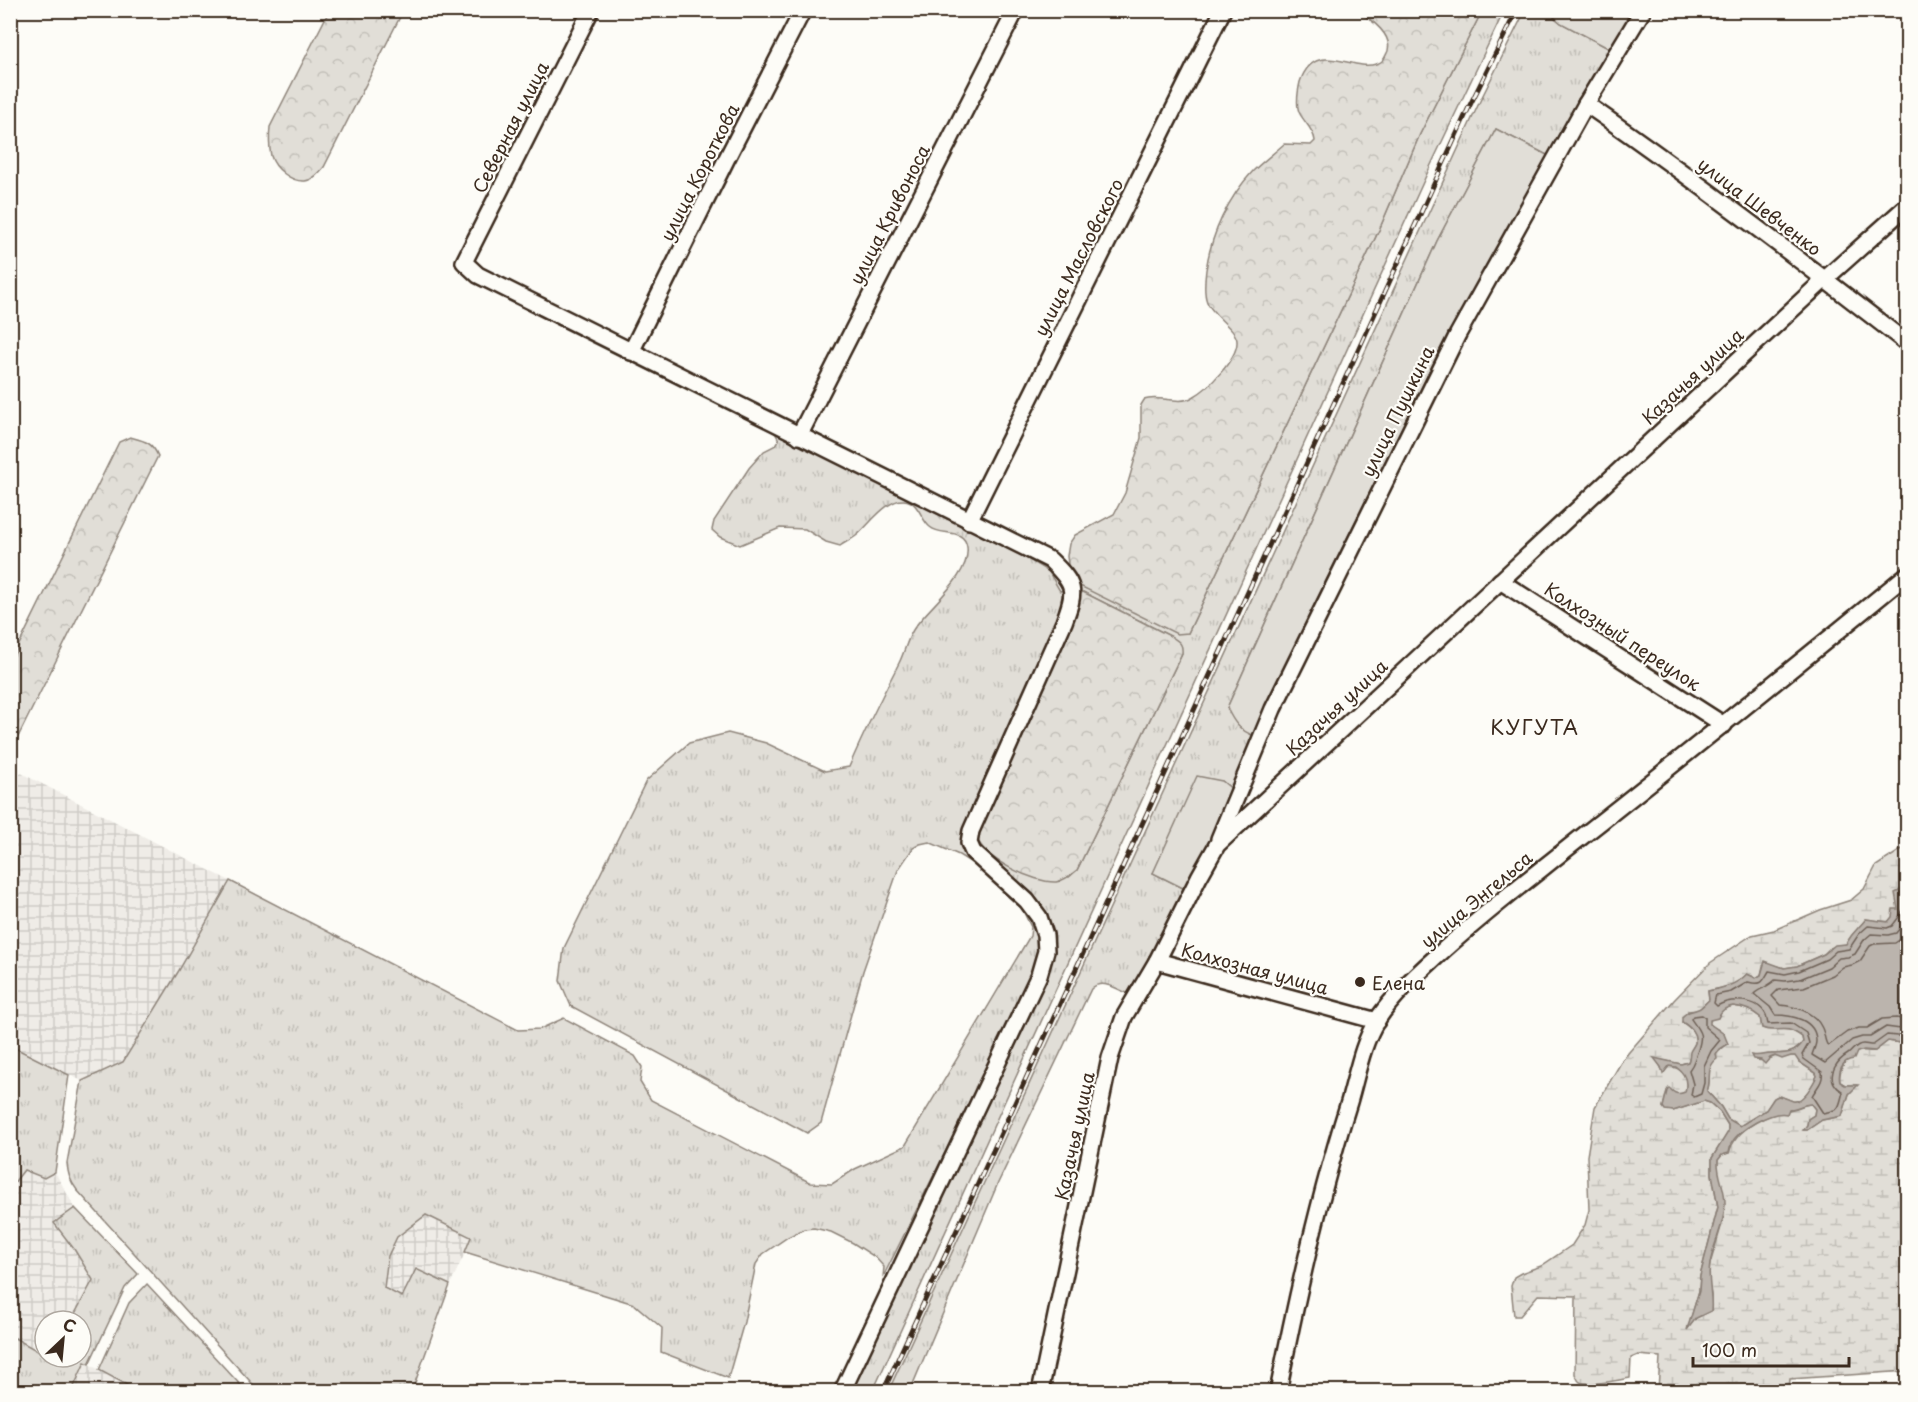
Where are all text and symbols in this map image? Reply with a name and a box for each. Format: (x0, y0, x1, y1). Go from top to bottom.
street label: Северная улица (465, 56, 555, 198)
street label: улица Короткова (653, 98, 746, 245)
street label: улица Кривоноса (842, 139, 936, 289)
street label: улица Шевченко (1692, 150, 1828, 262)
street label: улица Масловского (1027, 173, 1129, 341)
street label: Казачья улица (1635, 321, 1750, 431)
street label: улица Пушкина (1354, 340, 1441, 481)
street label: Колхозный переулок (1539, 575, 1707, 697)
street label: Казачья улица (1279, 652, 1394, 762)
district label: КУГУТА (1490, 712, 1580, 742)
street label: улица Энгельса (1414, 844, 1538, 954)
street label: Колхозная улица (1178, 935, 1332, 1001)
place label: Елена (1372, 969, 1426, 996)
marker: Елена (1353, 975, 1367, 989)
street label: Казачья улица (1047, 1069, 1101, 1203)
north arrow (33, 1309, 93, 1369)
text: С (59, 1311, 81, 1338)
scale bar (1693, 1330, 1849, 1368)
text: 100 m (1702, 1336, 1757, 1363)

